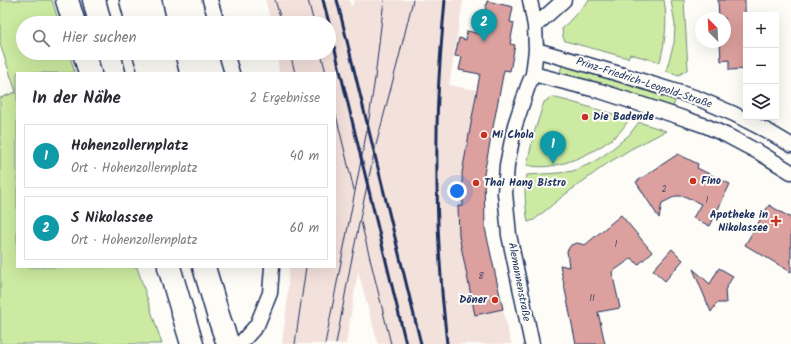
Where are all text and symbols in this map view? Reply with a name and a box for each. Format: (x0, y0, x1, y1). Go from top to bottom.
pin: 2 (471, 9, 497, 42)
north arrow (695, 12, 731, 48)
map controls (743, 12, 779, 120)
button: + (743, 12, 779, 48)
search box (16, 16, 336, 60)
text: Hier suchen (62, 26, 136, 50)
icon: search (30, 27, 52, 49)
button: − (743, 48, 779, 84)
street label: Prinz-Friedrich-Leopold-Straße (574, 52, 714, 114)
button: layers (743, 84, 779, 120)
text: In der Nähe (32, 85, 121, 112)
text: 2 Ergebnisse (250, 88, 320, 109)
place label: Die Badende (593, 108, 655, 126)
marker: Die Badende (580, 112, 590, 122)
place label: Mi Chola (492, 126, 534, 144)
marker: Mi Chola (479, 130, 489, 140)
pin: 1 (540, 131, 566, 164)
text: Hohenzollernplatz (71, 134, 188, 158)
text: 1 (44, 146, 48, 167)
text: 40 m (290, 146, 319, 167)
text: Ort · Hohenzollernplatz (71, 158, 197, 179)
place label: Fino (701, 172, 721, 190)
place label: Thai Hang Bistro (484, 174, 566, 192)
marker: Fino (688, 176, 698, 186)
marker: Thai Hang Bistro (471, 178, 481, 188)
your location (447, 181, 467, 201)
house number: 2 (661, 182, 667, 197)
house number: 1 (706, 193, 709, 208)
text: S Nikolassee (71, 206, 153, 230)
place label: Apotheke in Nikolassee (710, 206, 769, 237)
marker: Apotheke in Nikolassee (771, 216, 781, 226)
text: 2 (42, 218, 50, 239)
text: 60 m (290, 218, 319, 239)
text: Ort · Hohenzollernplatz (71, 230, 197, 251)
house number: 1 (615, 237, 618, 252)
street label: Alemannenstraße (503, 241, 535, 323)
house number: 8 (478, 269, 484, 284)
place label: Döner (459, 291, 488, 309)
house number: 11 (589, 291, 595, 306)
marker: Döner (490, 295, 500, 305)

